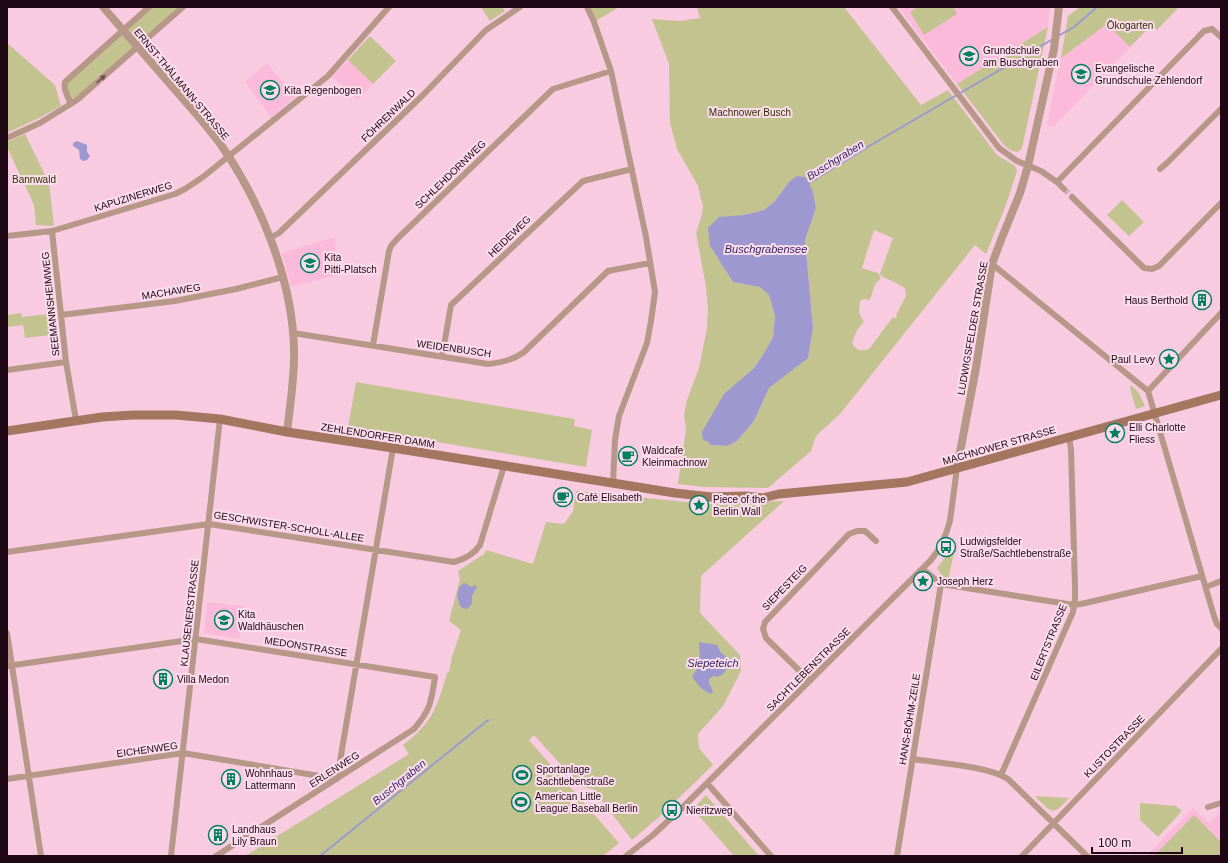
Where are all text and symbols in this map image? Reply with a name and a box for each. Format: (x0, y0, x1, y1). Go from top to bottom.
park label: Ökogarten (1107, 20, 1153, 31)
street label: ERNST-THÄLMANN-STRASSE (132, 27, 232, 142)
school or university icon: Grundschule am Buschgraben (958, 45, 980, 67)
place label: Grundschule am Buschgraben (983, 45, 1059, 68)
school or university icon: Evangelische Grundschule Zehlendorf (1070, 63, 1092, 85)
place label: Evangelische Grundschule Zehlendorf (1095, 63, 1203, 86)
one-way arrow (95, 74, 106, 83)
school or university icon: Kita Regenbogen (259, 79, 281, 101)
place label: Kita Regenbogen (284, 85, 361, 96)
street label: FÖHRENWALD (359, 87, 418, 144)
park label: Machnower Busch (709, 107, 791, 118)
street label: SCHLEHDORNWEG (413, 138, 488, 211)
water label: Buschgraben (804, 138, 866, 182)
park label: Bannwald (12, 174, 56, 185)
street label: KAPUZINERWEG (93, 179, 174, 214)
street label: HEIDEWEG (486, 213, 533, 259)
water label: Buschgrabensee (725, 243, 807, 255)
street label: SEEMANNSHEIMWEG (40, 251, 61, 357)
school or university icon: Kita Pitti-Platsch (299, 252, 321, 274)
place label: Kita Pitti-Platsch (324, 252, 377, 275)
street label: LUDWIGSFELDER STRASSE (955, 260, 990, 396)
street label: MACHAWEG (141, 281, 202, 302)
building icon: Haus Berthold (1191, 289, 1213, 311)
place label: Haus Berthold (1125, 295, 1188, 306)
street label: WEIDENBUSCH (416, 338, 492, 359)
place icon: Paul Levy (1158, 348, 1180, 370)
place label: Paul Levy (1111, 354, 1155, 365)
street label: ZEHLENDORFER DAMM (320, 421, 436, 450)
place icon: Elli Charlotte Fliess (1104, 422, 1126, 444)
place label: Elli Charlotte Fliess (1129, 422, 1186, 445)
street label: MACHNOWER STRASSE (941, 424, 1057, 467)
cafe icon: Waldcafe Kleinmachnow (617, 445, 639, 467)
place label: Waldcafe Kleinmachnow (642, 445, 708, 468)
cafe icon: Café Elisabeth (552, 486, 574, 508)
place label: Café Elisabeth (577, 492, 642, 503)
place icon: Piece of the Berlin Wall (688, 494, 710, 516)
place label: Piece of the Berlin Wall (713, 494, 766, 517)
street label: GESCHWISTER-SCHOLL-ALLEE (213, 509, 365, 544)
bus stop icon: Ludwigsfelder Straße/Sachtlebenstraße (935, 536, 957, 558)
place label: Ludwigsfelder Straße/Sachtlebenstraße (960, 536, 1072, 559)
street label: KLAUSENERSTRASSE (178, 559, 201, 667)
street label: SIEPESTEIG (760, 562, 809, 613)
place icon: Joseph Herz (912, 570, 934, 592)
place label: Joseph Herz (937, 576, 993, 587)
street label: EILERTSTRASSE (1028, 602, 1069, 682)
school or university icon: Kita Waldhäuschen (213, 609, 235, 631)
place label: Kita Waldhäuschen (238, 609, 304, 632)
street label: SACHTLEBENSTRASSE (764, 625, 853, 713)
street label: MEDONSTRASSE (264, 634, 349, 659)
water label: Siepeteich (687, 657, 739, 669)
building icon: Villa Medon (152, 668, 174, 690)
street label: HANS-BÖHM-ZEILE (897, 672, 922, 765)
place label: Villa Medon (177, 674, 229, 685)
street label: KLISTOSTRASSE (1082, 713, 1147, 780)
street label: EICHENWEG (116, 740, 179, 759)
street label: ERLENWEG (307, 749, 361, 790)
water label: Buschgraben (370, 757, 428, 807)
sports icon: Sportanlage Sachtlebenstraße (511, 764, 533, 786)
place label: Sportanlage Sachtlebenstraße (536, 764, 615, 787)
building icon: Wohnhaus Lattermann (220, 768, 242, 790)
place label: Wohnhaus Lattermann (245, 768, 296, 791)
sports icon: American Little League Baseball Berlin (510, 791, 532, 813)
place label: American Little League Baseball Berlin (535, 791, 638, 814)
bus stop icon: Nieritzweg (661, 799, 683, 821)
place label: Nieritzweg (686, 805, 733, 816)
building icon: Landhaus Lily Braun (207, 824, 229, 846)
place label: Landhaus Lily Braun (232, 824, 276, 847)
scale bar (1092, 829, 1182, 855)
text: 100 m (1098, 836, 1131, 850)

